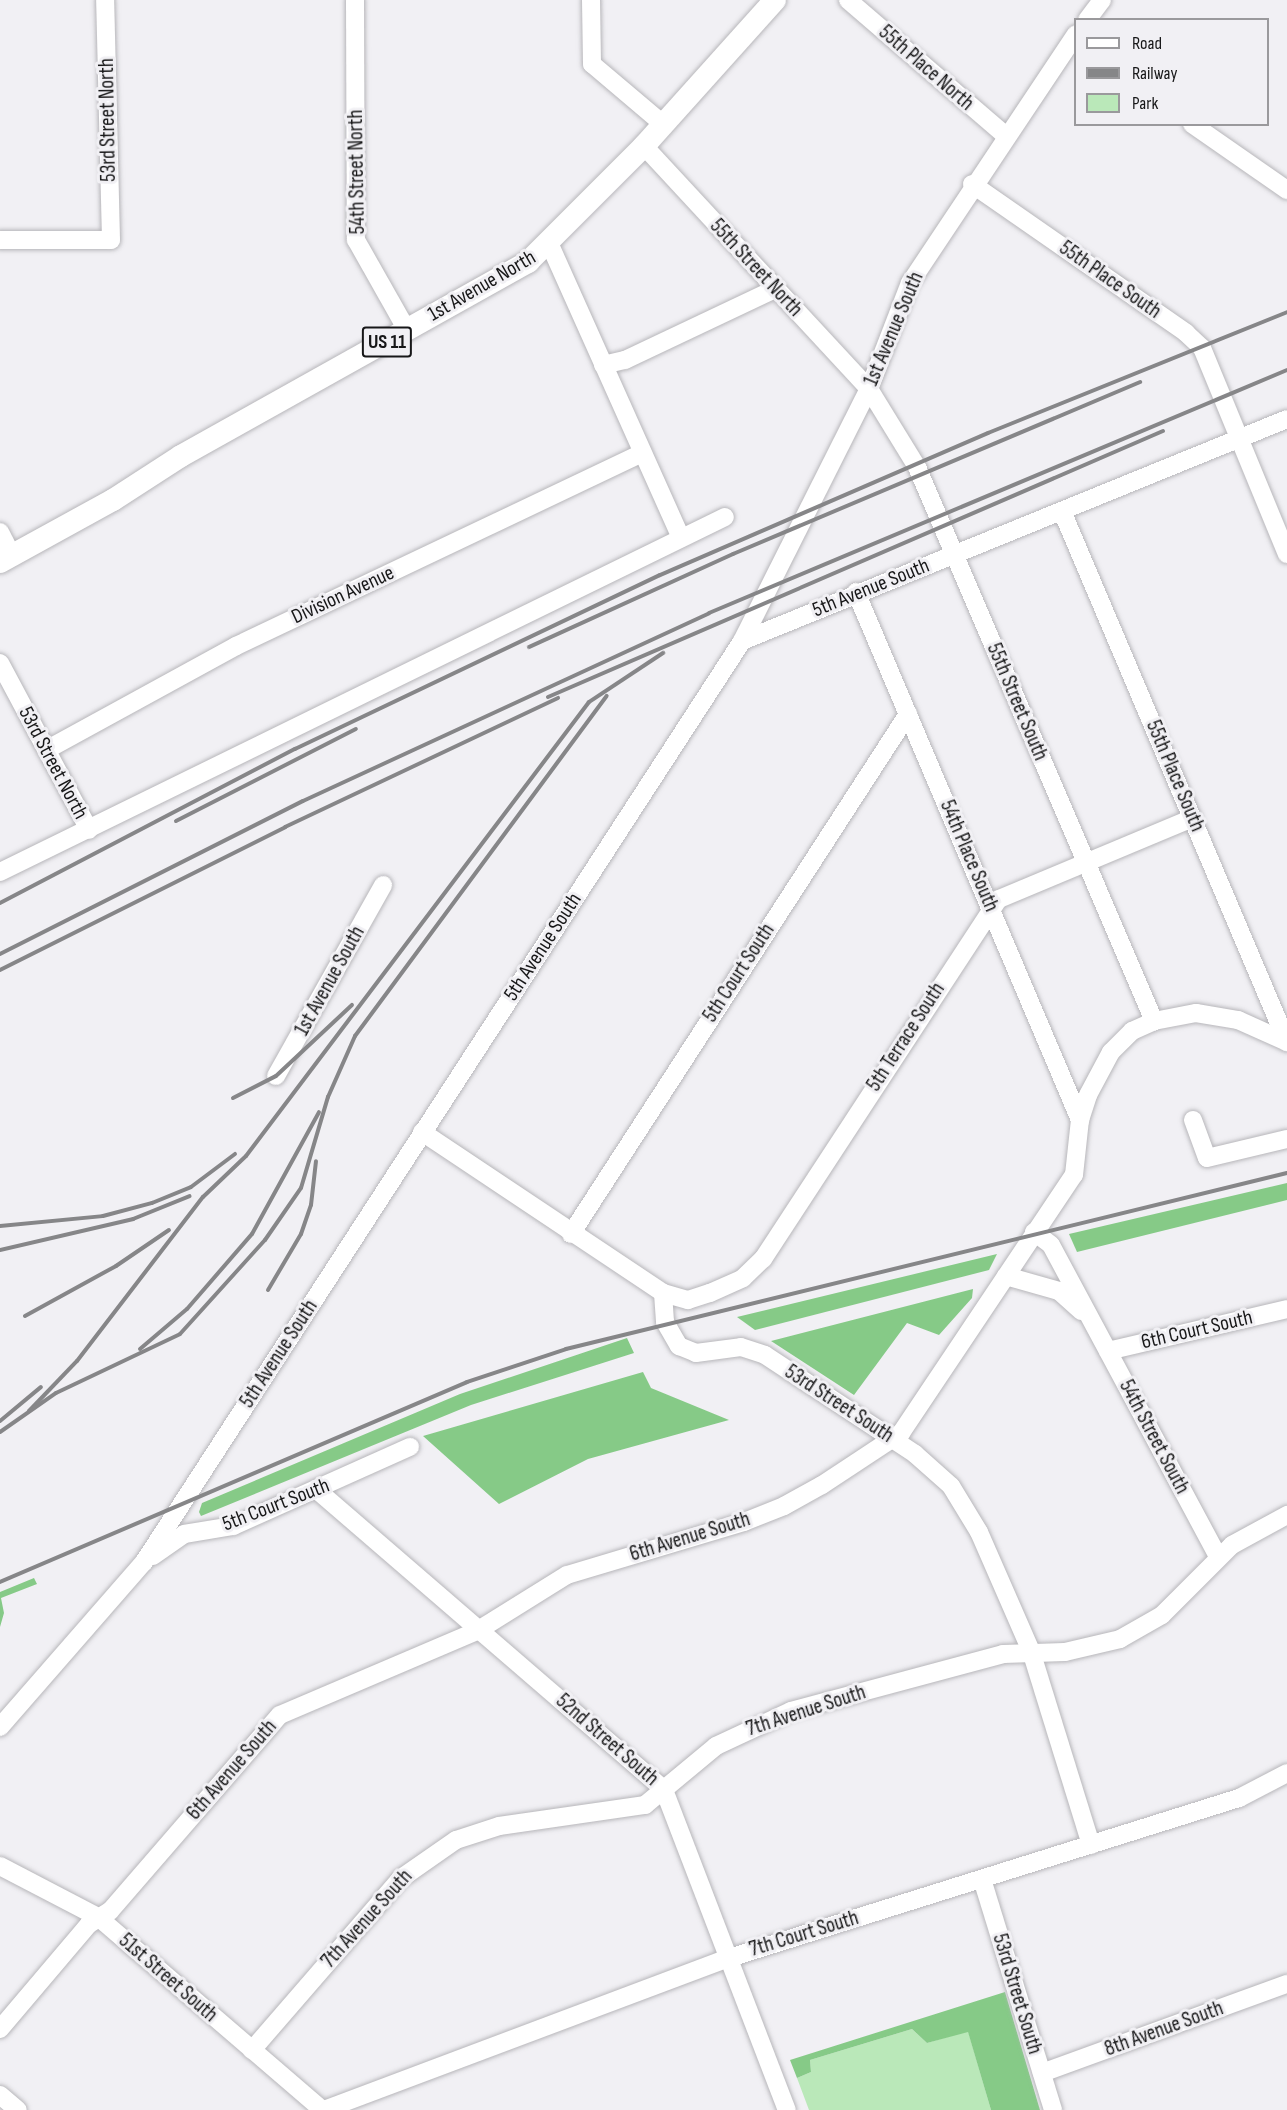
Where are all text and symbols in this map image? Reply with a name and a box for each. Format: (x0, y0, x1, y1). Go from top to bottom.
legend (1074, 18, 1269, 126)
street label: 55th Place North (873, 20, 979, 116)
text: Road (1132, 33, 1162, 54)
street label: 53rd Street North (94, 58, 122, 182)
text: Railway (1132, 63, 1177, 84)
text: Park (1132, 93, 1158, 114)
street label: 54th Street North (343, 109, 371, 235)
street label: 55th Street North (704, 214, 808, 322)
street label: 55th Place South (1054, 236, 1166, 324)
street label: 1st Avenue North (424, 245, 540, 327)
street label: 1st Avenue South (859, 268, 929, 390)
road number: US 11 (362, 325, 412, 359)
street label: 5th Avenue South (809, 553, 933, 623)
street label: Division Avenue (288, 560, 398, 630)
street label: 55th Street South (981, 640, 1053, 764)
street label: 53rd Street North (13, 702, 93, 824)
street label: 55th Place South (1140, 717, 1210, 835)
street label: 54th Place South (934, 796, 1004, 916)
street label: 5th Avenue South (499, 888, 587, 1006)
street label: 5th Court South (698, 919, 780, 1027)
street label: 1st Avenue South (290, 922, 370, 1040)
street label: 5th Terrace South (862, 978, 950, 1096)
street label: 5th Avenue South (235, 1295, 323, 1413)
street label: 6th Court South (1139, 1305, 1255, 1355)
street label: 53rd Street South (780, 1360, 898, 1448)
street label: 54th Street South (1113, 1376, 1195, 1498)
street label: 5th Court South (219, 1473, 333, 1537)
street label: 6th Avenue South (627, 1507, 753, 1567)
street label: 7th Avenue South (743, 1680, 869, 1742)
street label: 52nd Street South (551, 1689, 663, 1791)
street label: 6th Avenue South (182, 1715, 282, 1825)
street label: 7th Avenue South (316, 1865, 418, 1973)
street label: 7th Court South (746, 1905, 862, 1963)
street label: 51st Street South (113, 1928, 223, 2028)
street label: 53rd Street South (987, 1931, 1047, 2057)
street label: 8th Avenue South (1101, 1996, 1227, 2062)

